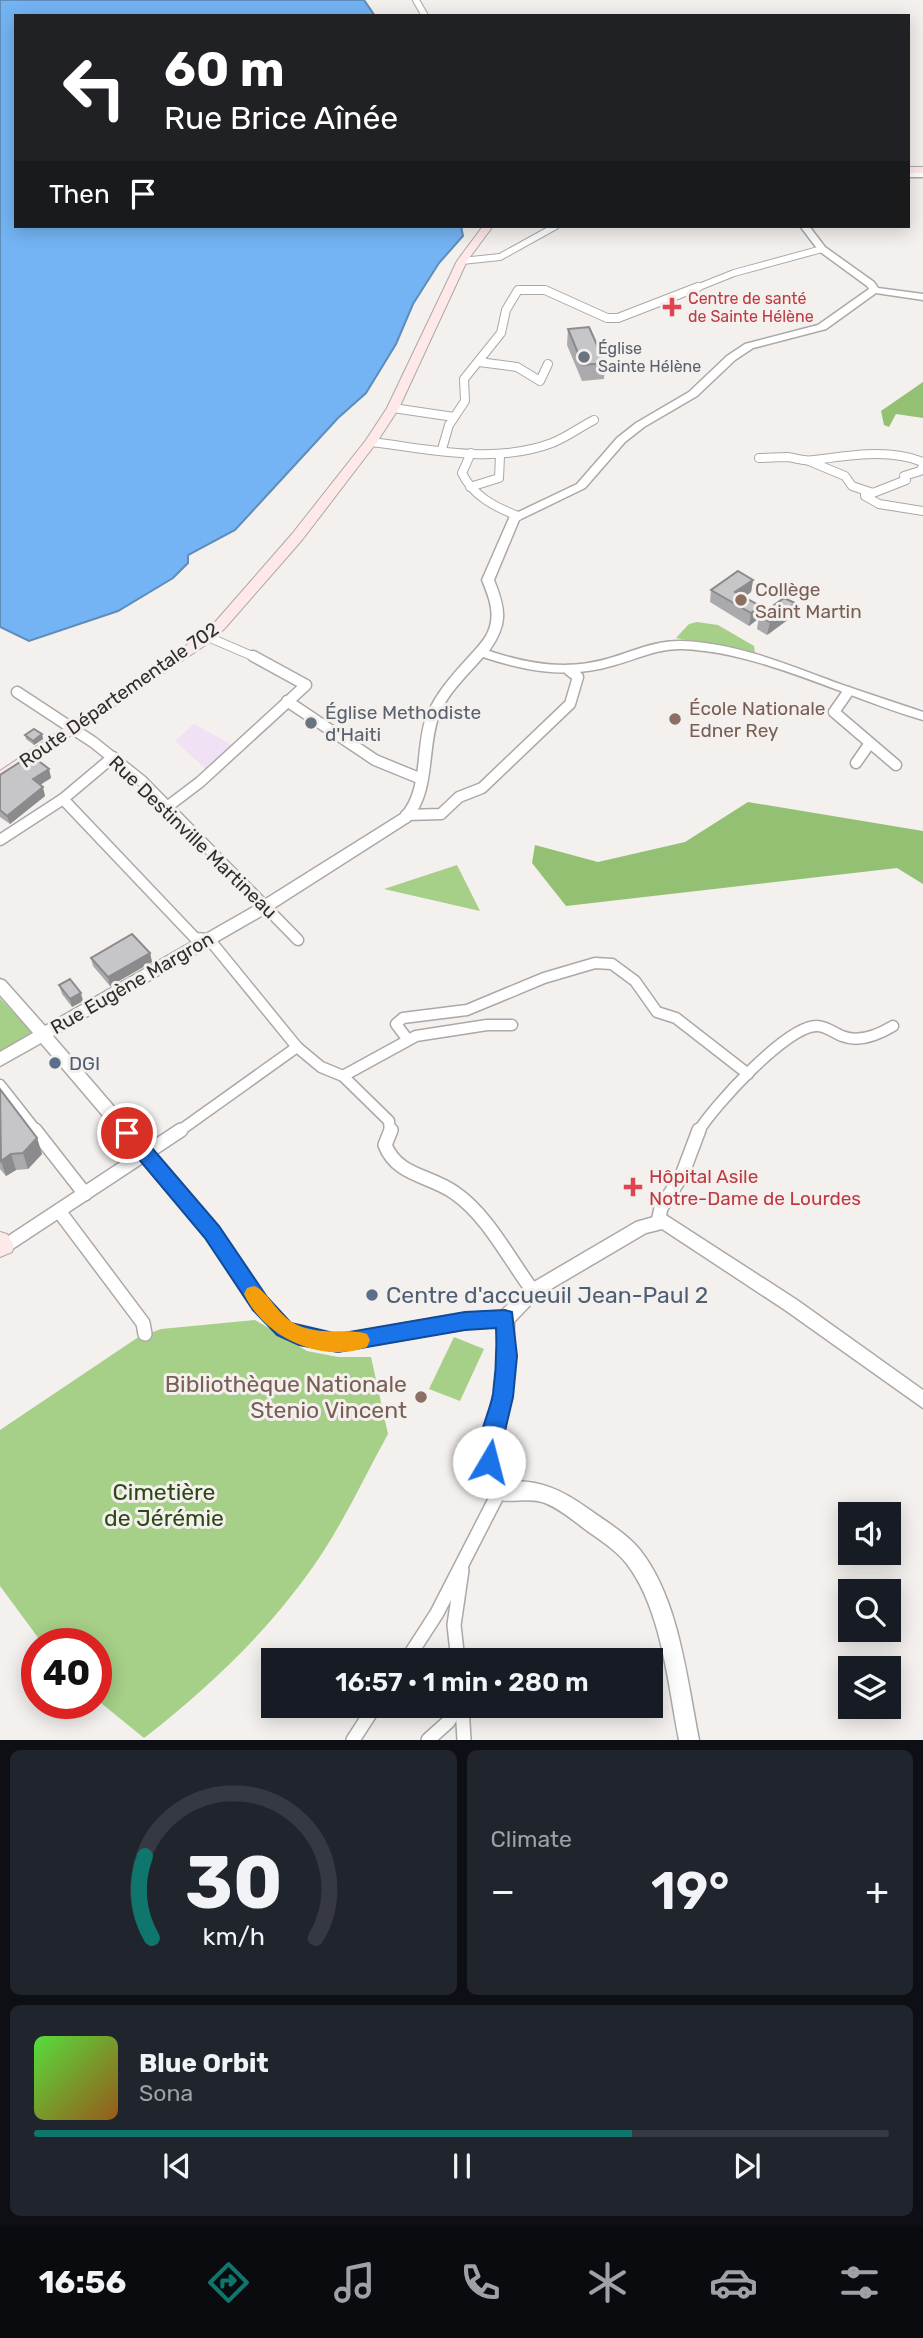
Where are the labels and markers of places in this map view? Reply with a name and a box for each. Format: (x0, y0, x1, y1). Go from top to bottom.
place label: Centre de santé de Sainte Hélène (688, 289, 814, 326)
marker: Centre de santé de Sainte Hélène (662, 297, 682, 317)
place label: Église Sainte Hélène (598, 339, 701, 376)
marker: Église Sainte Hélène (576, 349, 592, 365)
place label: Collège Saint Martin (755, 578, 862, 623)
marker: Collège Saint Martin (733, 592, 749, 608)
place label: École Nationale Edner Rey (689, 697, 826, 742)
place label: Église Methodiste d'Haiti (325, 701, 481, 746)
marker: École Nationale Edner Rey (667, 711, 683, 727)
marker: Église Methodiste d'Haiti (303, 715, 319, 731)
place label: DGI (69, 1052, 100, 1075)
marker: DGI (47, 1055, 63, 1071)
pin (97, 1103, 157, 1163)
place label: Hôpital Asile Notre-Dame de Lourdes (649, 1165, 861, 1210)
marker: Hôpital Asile Notre-Dame de Lourdes (623, 1177, 643, 1197)
place label: Centre d'accueuil Jean-Paul 2 (386, 1281, 708, 1309)
marker: Centre d'accueuil Jean-Paul 2 (364, 1287, 380, 1303)
place label: Bibliothèque Nationale Stenio Vincent (165, 1370, 407, 1424)
marker: Bibliothèque Nationale Stenio Vincent (413, 1389, 429, 1405)

